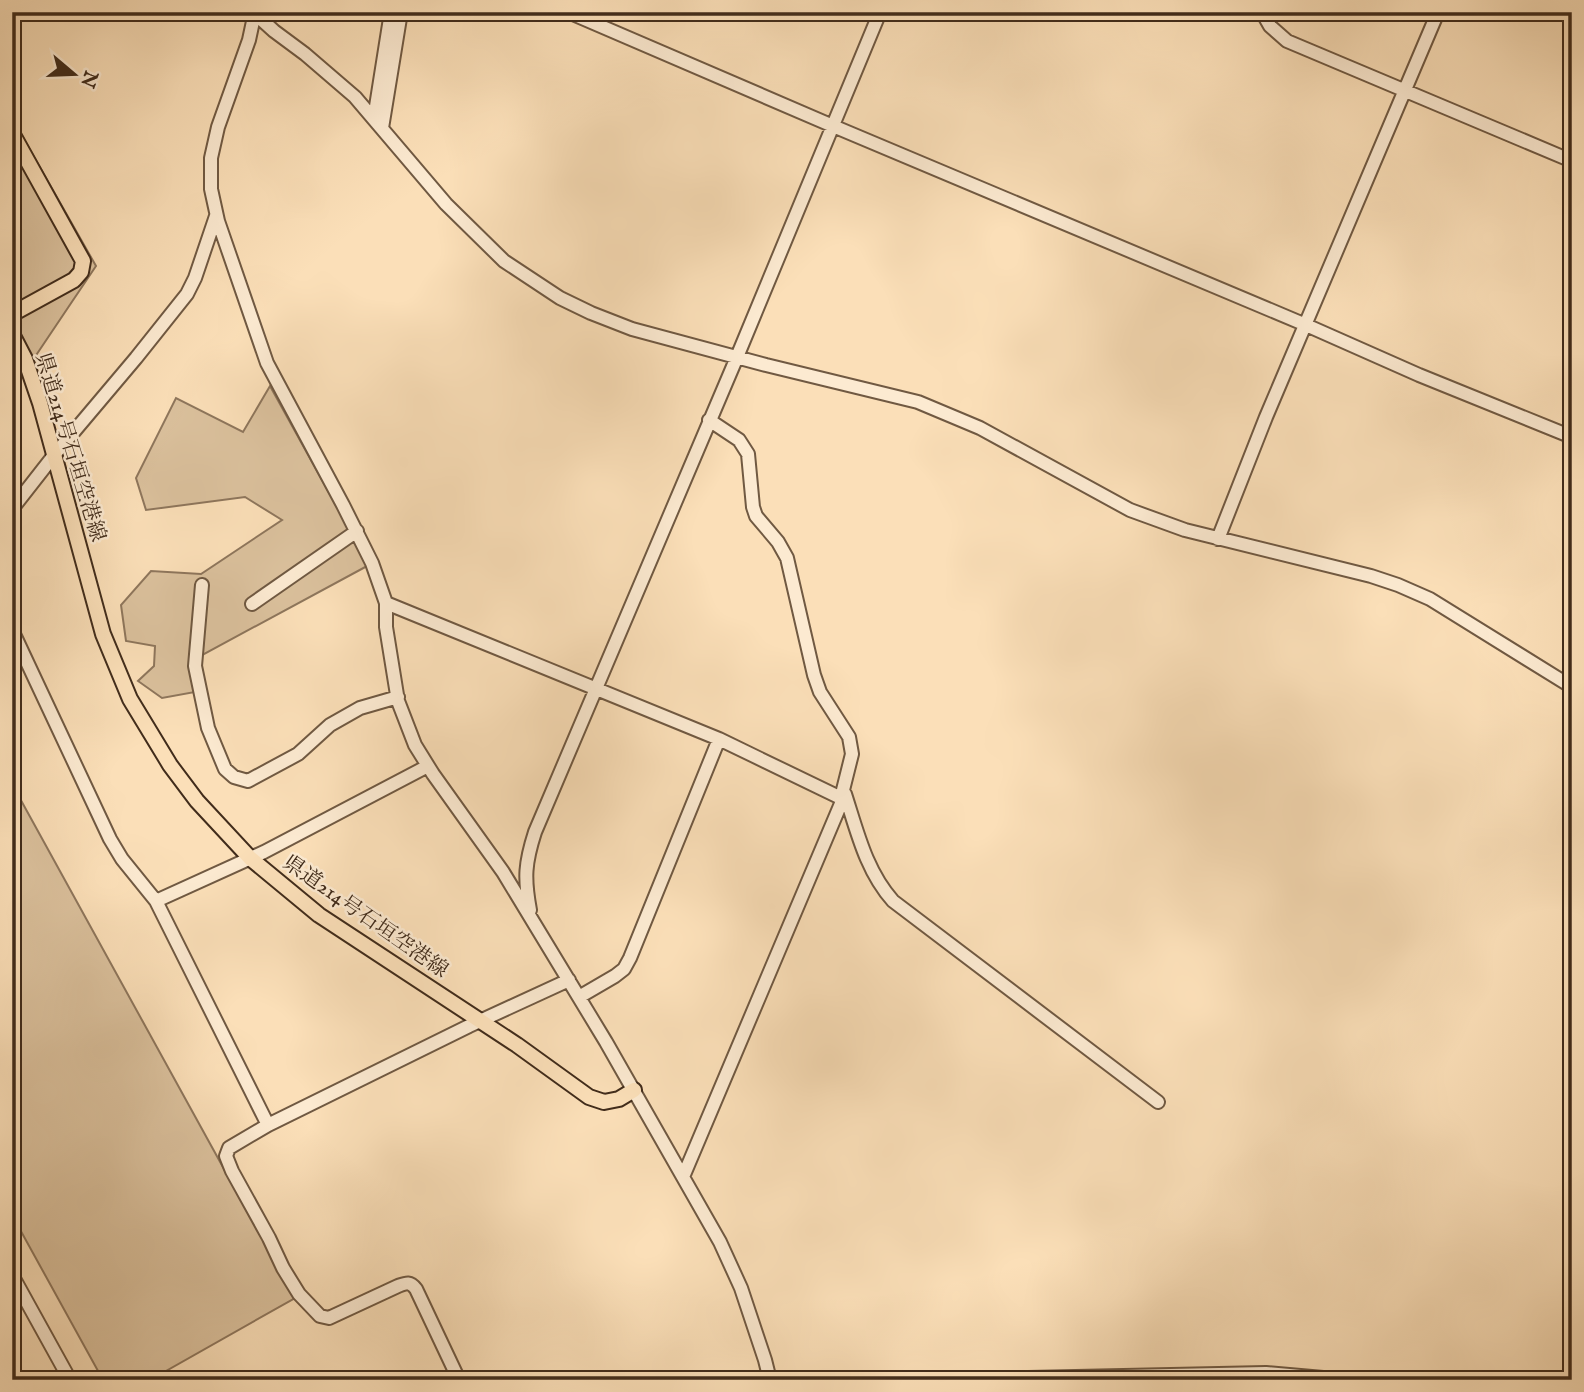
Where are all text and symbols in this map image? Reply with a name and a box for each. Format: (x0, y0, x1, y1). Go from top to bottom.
north arrow (38, 38, 108, 108)
text: N (74, 66, 103, 91)
street label: 県道214号石垣空港線 (28, 350, 111, 545)
street label: 県道214号石垣空港線 (277, 850, 453, 984)

